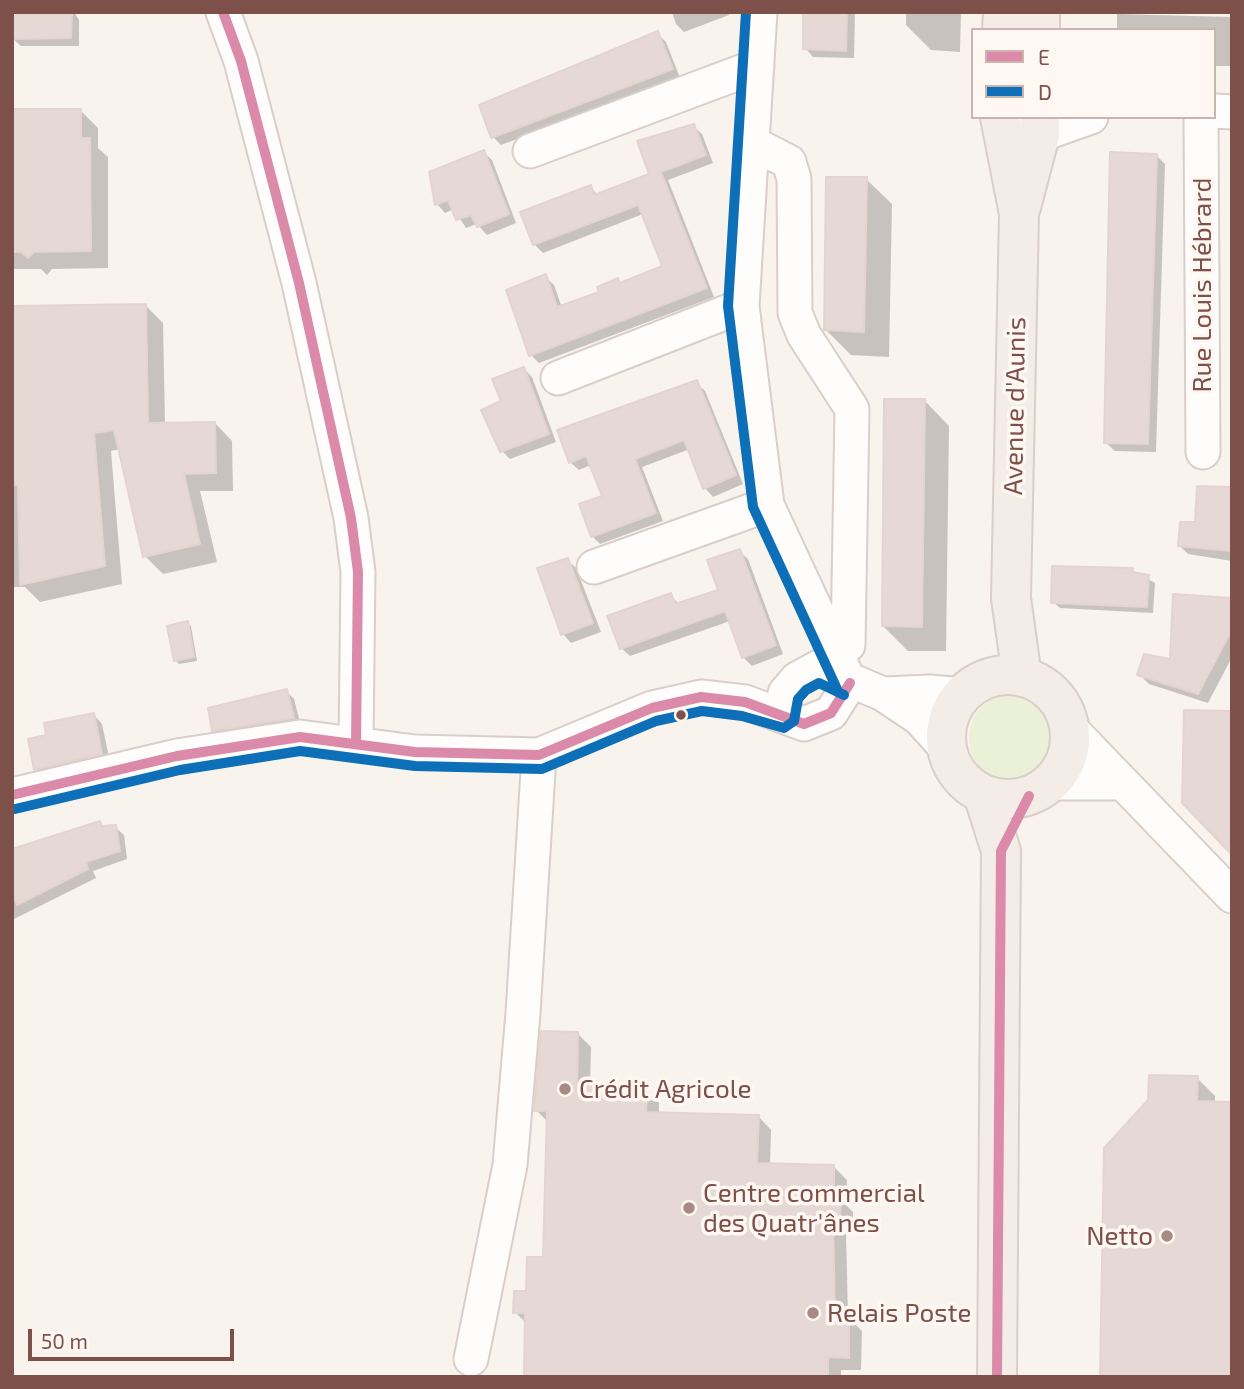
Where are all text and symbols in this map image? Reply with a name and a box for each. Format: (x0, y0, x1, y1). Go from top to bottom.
legend (971, 28, 1216, 119)
text: E (1038, 44, 1050, 69)
text: D (1038, 79, 1052, 104)
street label: Rue Louis Hébrard (1186, 178, 1218, 392)
street label: Avenue d'Aunis (998, 317, 1032, 495)
unlabelled marker (674, 708, 688, 722)
place label: Crédit Agricole (579, 1073, 751, 1105)
marker: Crédit Agricole (557, 1081, 573, 1097)
place label: Centre commercial des Quatr'ânes (703, 1177, 925, 1238)
marker: Centre commercial des Quatr'ânes (681, 1200, 697, 1216)
place label: Netto (1086, 1220, 1153, 1252)
marker: Netto (1159, 1228, 1175, 1244)
place label: Relais Poste (827, 1297, 971, 1329)
marker: Relais Poste (805, 1305, 821, 1321)
scale bar (32, 1316, 238, 1360)
text: 50 m (41, 1328, 88, 1353)

